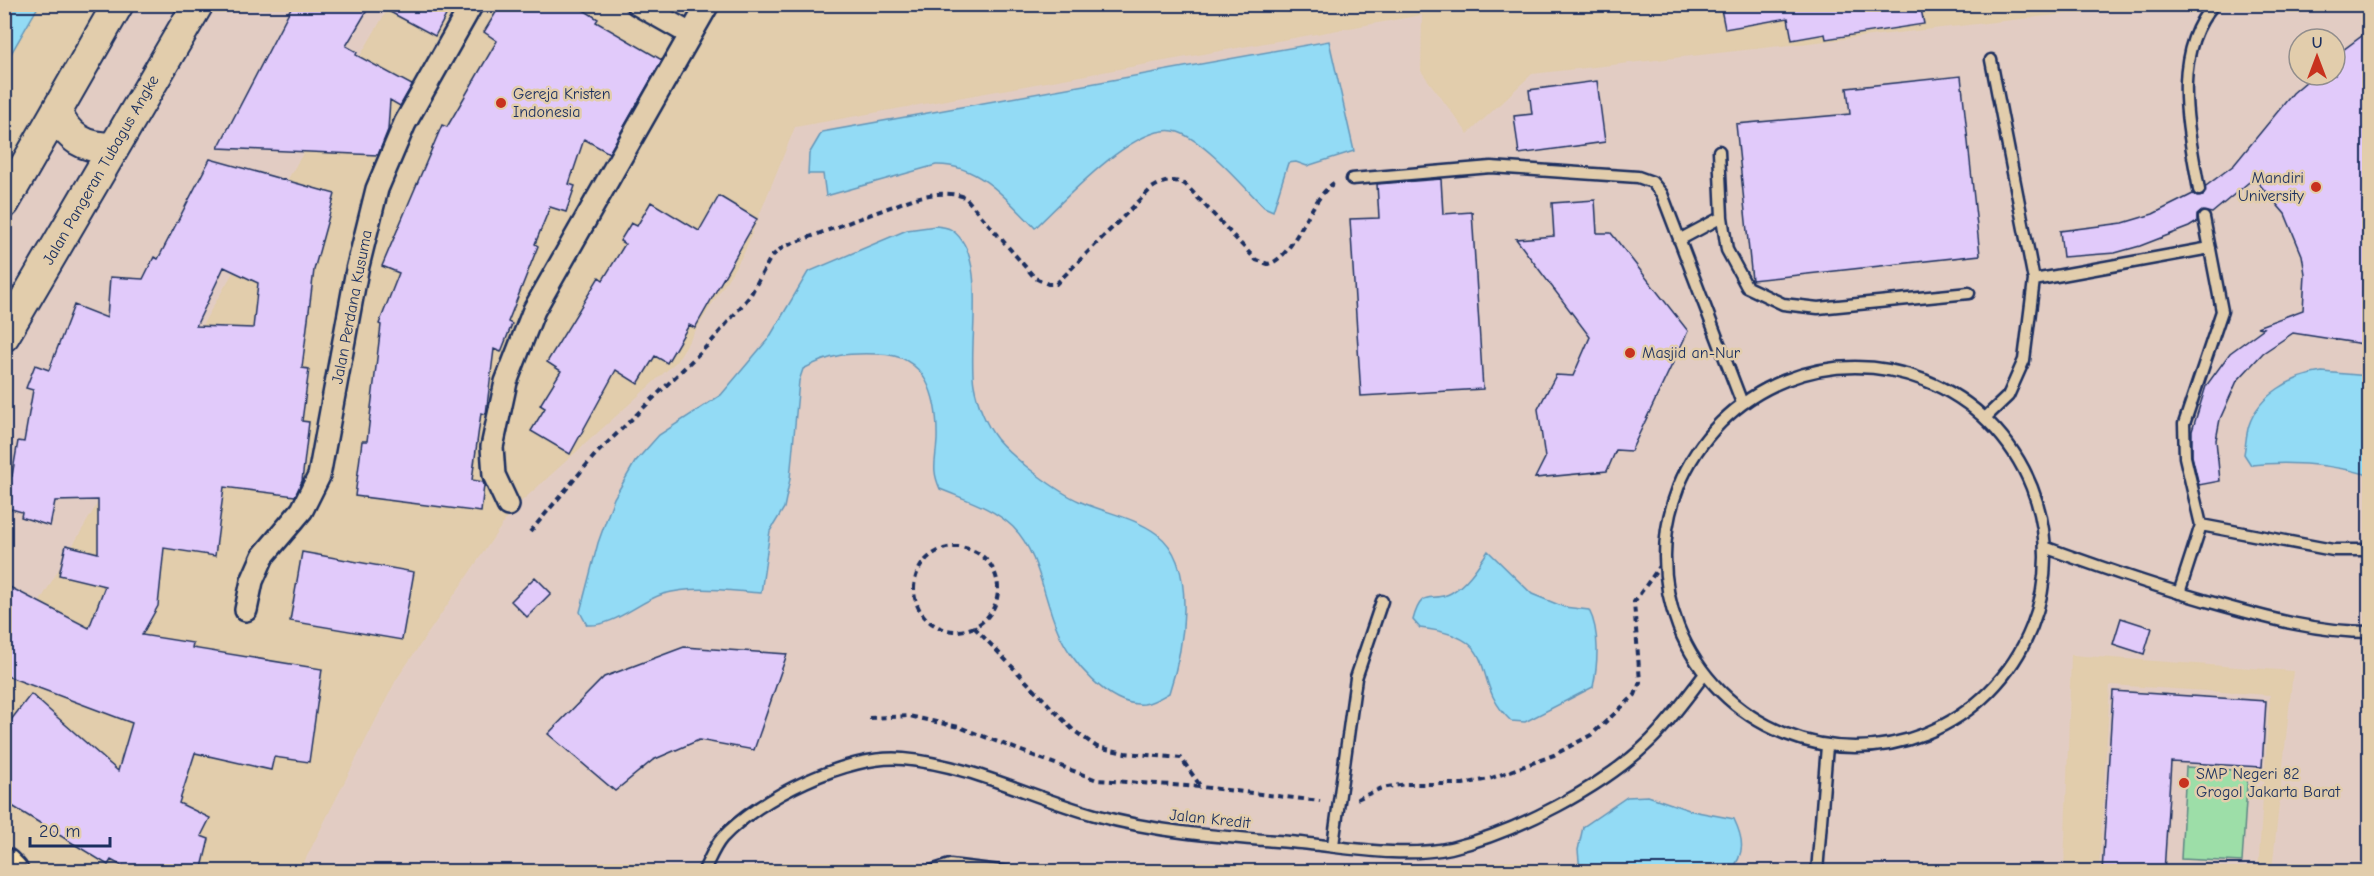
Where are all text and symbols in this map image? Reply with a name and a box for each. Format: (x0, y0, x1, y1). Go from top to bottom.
north arrow (2287, 27, 2347, 87)
text: U (2312, 34, 2322, 52)
street label: Jalan Pangeran Tubagus Angke (39, 72, 163, 268)
place label: Gereja Kristen Indonesia (513, 85, 611, 121)
marker: Gereja Kristen Indonesia (494, 96, 508, 110)
place label: Mandiri University (2238, 169, 2305, 205)
marker: Mandiri University (2309, 180, 2323, 194)
street label: Jalan Perdana Kusuma (328, 229, 376, 385)
place label: Masjid an-Nur (1642, 344, 1741, 362)
marker: Masjid an-Nur (1623, 346, 1637, 360)
place label: SMP Negeri 82 Grogol Jakarta Barat (2196, 765, 2341, 801)
marker: SMP Negeri 82 Grogol Jakarta Barat (2177, 776, 2191, 790)
street label: Jalan Kredit (1169, 806, 1252, 832)
scale bar (30, 810, 110, 848)
text: 20 m (39, 821, 80, 842)

